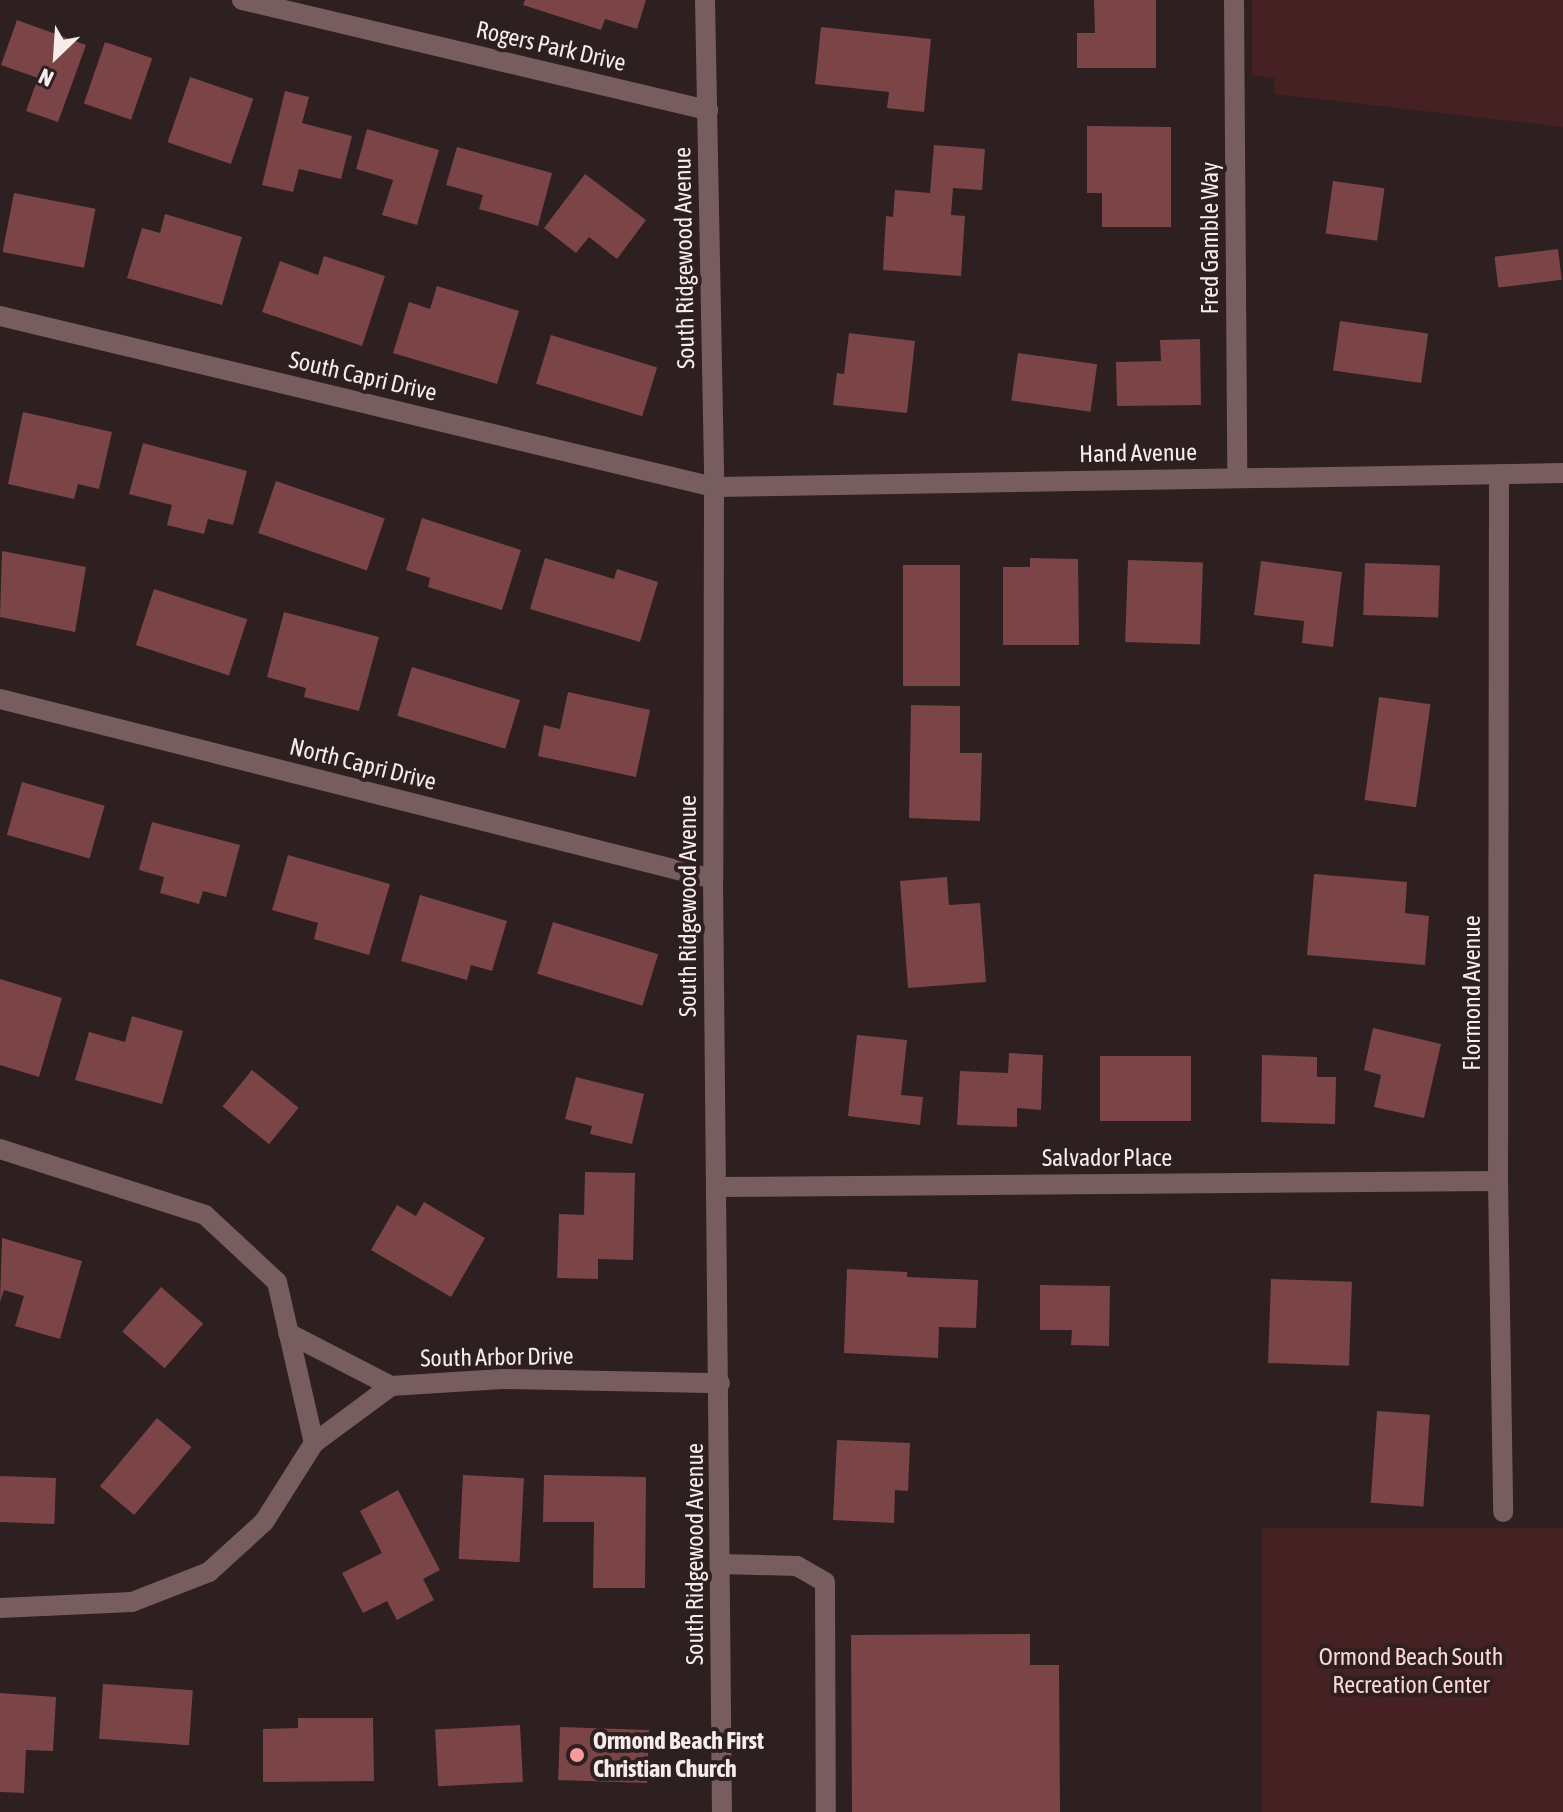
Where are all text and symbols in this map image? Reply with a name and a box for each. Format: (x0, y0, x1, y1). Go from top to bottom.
street label: Rogers Park Drive (473, 15, 629, 77)
north arrow (16, 16, 96, 96)
text: N (34, 63, 57, 92)
street label: South Ridgewood Avenue (668, 147, 700, 369)
street label: Fred Gamble Way (1196, 162, 1224, 314)
street label: South Capri Drive (286, 345, 440, 407)
street label: Hand Avenue (1079, 438, 1197, 468)
street label: North Capri Drive (287, 732, 439, 796)
street label: South Ridgewood Avenue (674, 795, 702, 1017)
street label: Flormond Avenue (1458, 915, 1486, 1071)
street label: Salvador Place (1042, 1144, 1172, 1172)
street label: South Arbor Drive (420, 1341, 574, 1373)
street label: South Ridgewood Avenue (681, 1443, 709, 1665)
park label: Ormond Beach South Recreation Center (1319, 1643, 1503, 1699)
place label: Ormond Beach First Christian Church (593, 1727, 764, 1783)
marker: Ormond Beach First Christian Church (568, 1746, 586, 1764)

